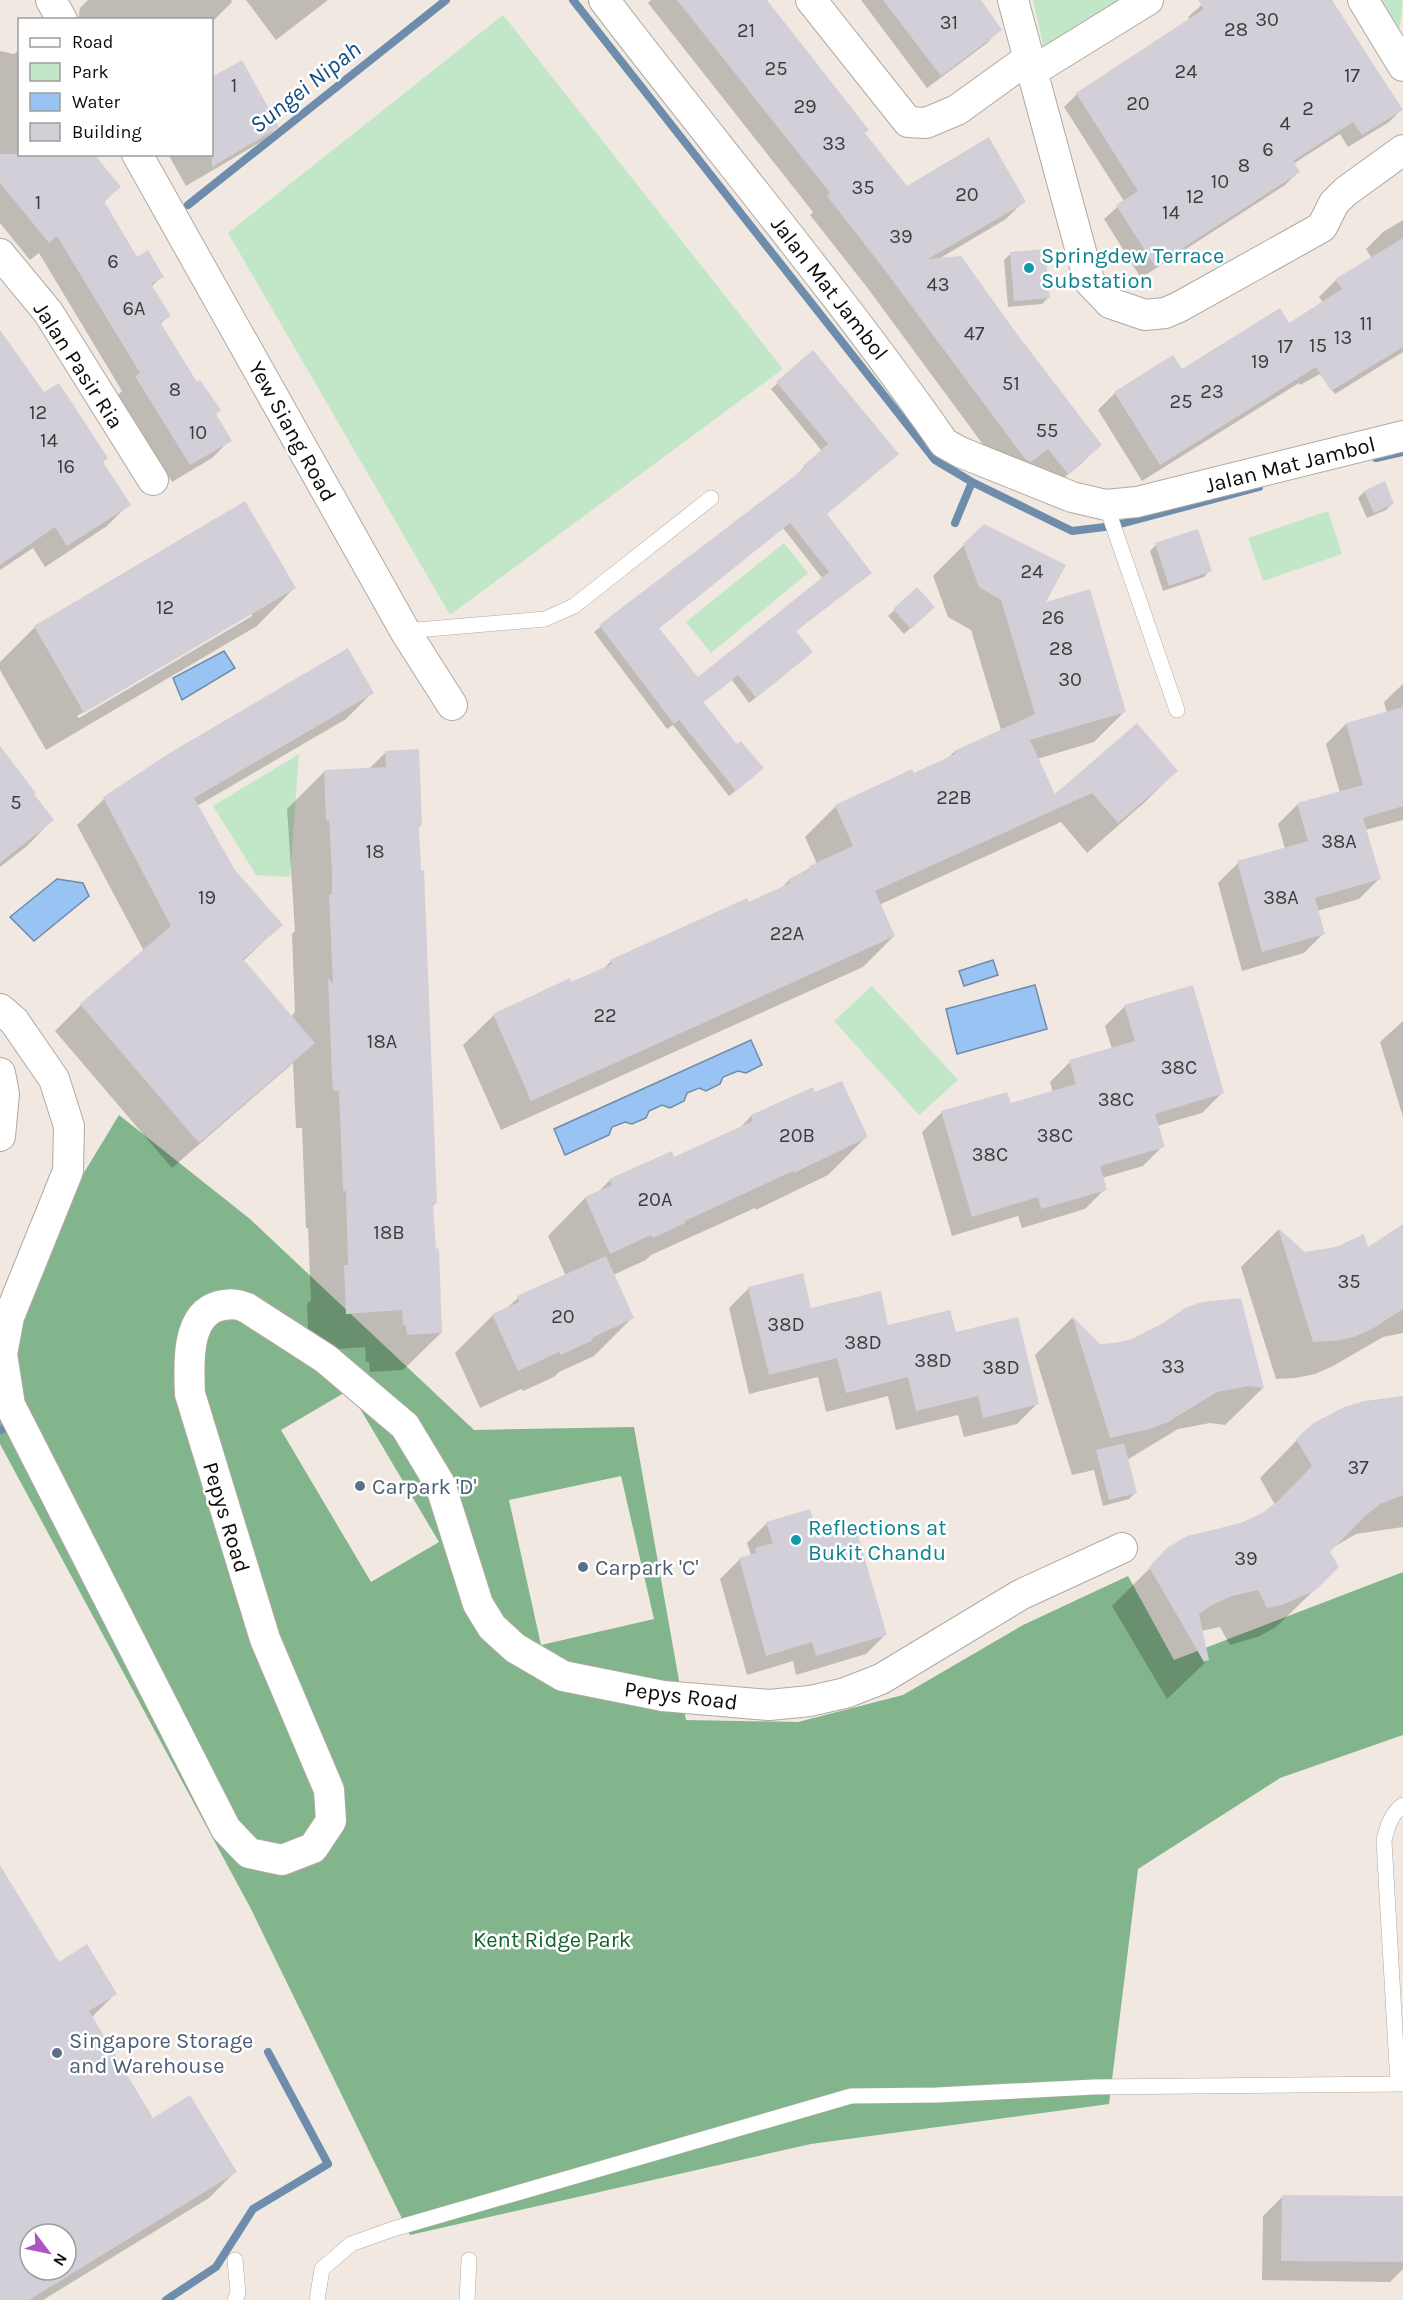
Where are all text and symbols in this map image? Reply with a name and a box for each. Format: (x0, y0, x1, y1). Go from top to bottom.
house number: 30 (1255, 8, 1279, 31)
house number: 31 (940, 11, 958, 34)
legend (18, 18, 213, 156)
house number: 28 (1224, 18, 1248, 41)
house number: 21 (737, 19, 755, 42)
text: Road (72, 31, 113, 53)
water label: Sungei Nipah (244, 35, 366, 139)
house number: 25 (765, 57, 787, 80)
house number: 24 (1175, 60, 1197, 83)
text: Park (72, 61, 109, 83)
house number: 17 (1344, 64, 1361, 87)
house number: 1 (231, 74, 237, 97)
text: Water (72, 91, 120, 113)
house number: 20 (1126, 92, 1150, 115)
house number: 29 (793, 95, 817, 118)
house number: 2 (1302, 97, 1314, 120)
house number: 4 (1279, 112, 1291, 135)
text: Building (72, 121, 142, 143)
house number: 33 (822, 132, 846, 155)
house number: 6 (1262, 138, 1274, 161)
house number: 8 (1238, 154, 1250, 177)
house number: 10 (1211, 170, 1229, 193)
house number: 35 (851, 176, 875, 199)
house number: 20 (955, 183, 979, 206)
house number: 12 (1186, 185, 1204, 208)
house number: 1 (35, 191, 41, 214)
house number: 14 (1162, 201, 1180, 224)
street label: Jalan Mat Jambol (765, 212, 893, 365)
house number: 39 (889, 225, 913, 248)
place label: Springdew Terrace Substation (1041, 243, 1224, 294)
house number: 6 (107, 250, 119, 273)
marker: Springdew Terrace Substation (1022, 261, 1036, 275)
house number: 43 (927, 273, 949, 296)
street label: Jalan Pasir Ria (28, 297, 129, 434)
house number: 6A (123, 297, 145, 320)
house number: 11 (1359, 312, 1373, 335)
house number: 47 (964, 322, 985, 345)
house number: 13 (1334, 326, 1352, 349)
house number: 15 (1309, 334, 1327, 357)
house number: 17 (1277, 335, 1294, 358)
house number: 19 (1251, 350, 1269, 373)
street label: Yew Siang Road (243, 357, 341, 506)
house number: 51 (1002, 372, 1020, 395)
house number: 8 (169, 378, 181, 401)
house number: 23 (1200, 380, 1224, 403)
house number: 25 (1170, 390, 1192, 413)
house number: 12 (29, 401, 47, 424)
house number: 55 (1036, 419, 1058, 442)
house number: 10 (189, 421, 207, 444)
house number: 14 (40, 429, 58, 452)
street label: Jalan Mat Jambol (1202, 431, 1378, 499)
house number: 16 (57, 455, 75, 478)
house number: 24 (1021, 560, 1043, 583)
house number: 12 (156, 596, 174, 619)
house number: 26 (1041, 606, 1065, 629)
house number: 28 (1049, 637, 1073, 660)
house number: 30 (1058, 668, 1082, 691)
house number: 22B (936, 786, 972, 809)
house number: 5 (10, 791, 22, 814)
house number: 38A (1321, 830, 1357, 853)
house number: 18 (366, 840, 384, 863)
house number: 19 (198, 886, 216, 909)
house number: 38A (1263, 886, 1299, 909)
house number: 22A (770, 922, 804, 945)
house number: 22 (593, 1004, 617, 1027)
house number: 18A (367, 1030, 397, 1053)
house number: 38C (1161, 1056, 1197, 1079)
house number: 38C (1098, 1088, 1134, 1111)
house number: 20B (779, 1124, 815, 1147)
house number: 38C (1037, 1124, 1073, 1147)
house number: 38C (972, 1143, 1008, 1166)
house number: 20A (638, 1188, 672, 1211)
house number: 18B (373, 1221, 405, 1244)
house number: 35 (1337, 1270, 1361, 1293)
house number: 20 (551, 1305, 575, 1328)
house number: 38D (767, 1313, 805, 1336)
house number: 38D (844, 1331, 882, 1354)
house number: 38D (914, 1349, 952, 1372)
house number: 33 (1161, 1355, 1185, 1378)
house number: 38D (982, 1356, 1020, 1379)
house number: 37 (1347, 1456, 1369, 1479)
street label: Pepys Road (197, 1459, 255, 1576)
place label: Carpark 'D' (372, 1474, 477, 1500)
marker: Carpark 'D' (353, 1479, 367, 1493)
place label: Reflections at Bukit Chandu (808, 1515, 946, 1566)
marker: Reflections at Bukit Chandu (789, 1533, 803, 1547)
house number: 39 (1234, 1547, 1258, 1570)
place label: Carpark 'C' (595, 1555, 699, 1581)
marker: Carpark 'C' (576, 1560, 590, 1574)
street label: Pepys Road (623, 1676, 739, 1716)
park label: Kent Ridge Park (473, 1927, 631, 1953)
place label: Singapore Storage and Warehouse (69, 2028, 253, 2079)
marker: Singapore Storage and Warehouse (50, 2046, 64, 2060)
north arrow (18, 2222, 78, 2282)
text: N (49, 2250, 71, 2270)

